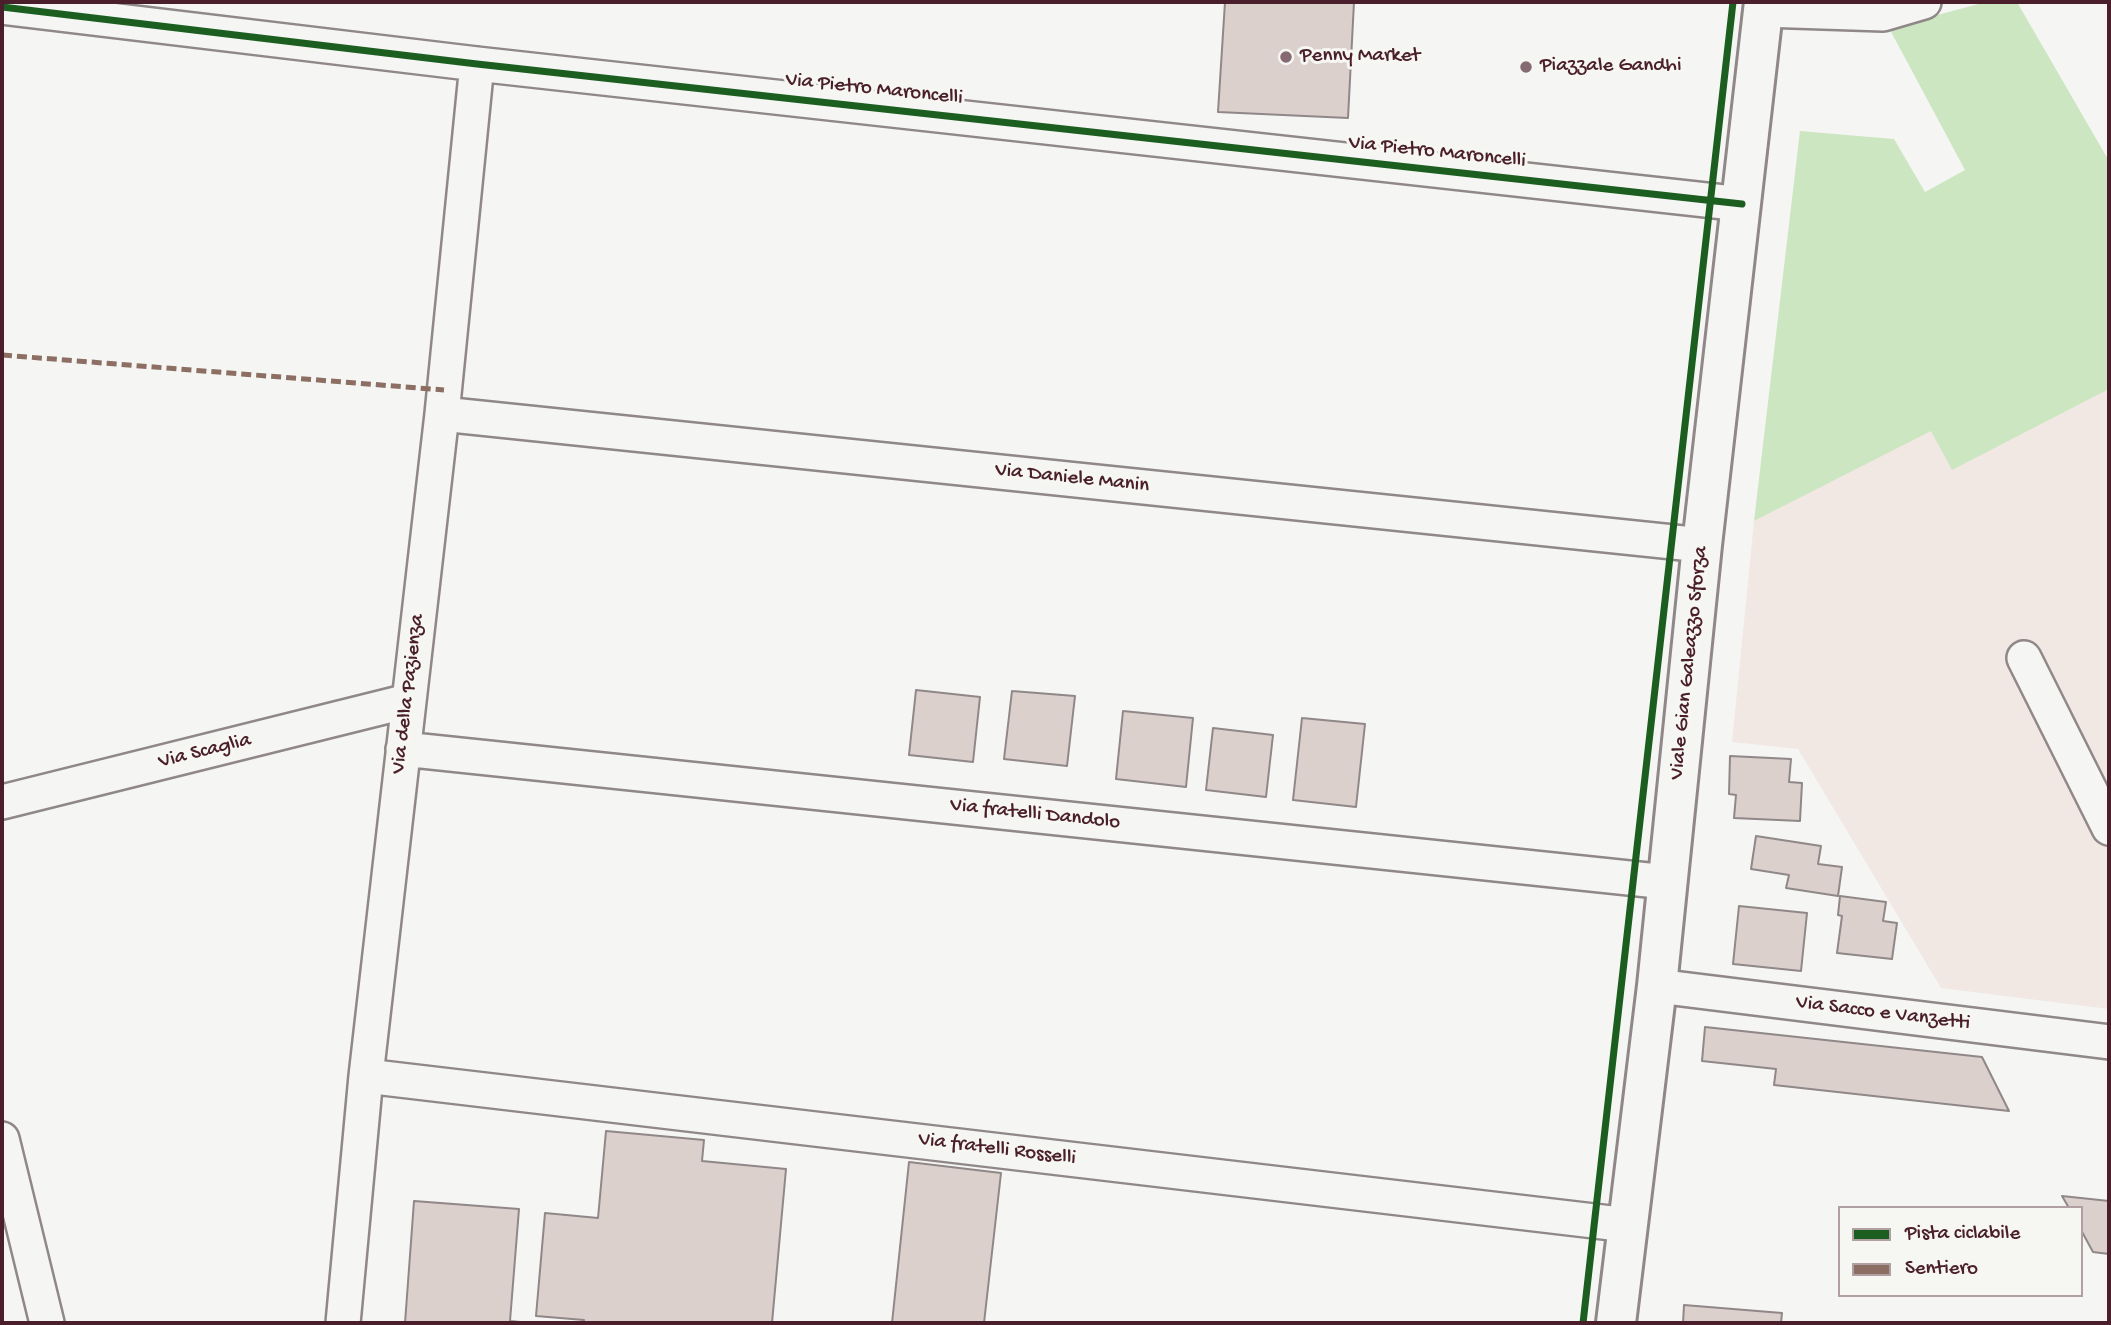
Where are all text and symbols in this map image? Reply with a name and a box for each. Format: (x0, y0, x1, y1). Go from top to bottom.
place label: Penny Market (1300, 44, 1420, 70)
marker: Penny Market (1278, 49, 1294, 65)
place label: Piazzale Gandhi (1540, 54, 1681, 80)
marker: Piazzale Gandhi (1518, 59, 1534, 75)
street label: Via Pietro Maroncelli (784, 68, 964, 112)
street label: Via Pietro Maroncelli (1347, 131, 1527, 175)
street label: Via Daniele Manin (994, 458, 1150, 500)
street label: Viale Gian Galeazzo Sforza (1665, 545, 1715, 781)
street label: Via della Pazienza (387, 613, 431, 775)
street label: Via Scaglia (156, 728, 254, 776)
street label: Via fratelli Dandolo (949, 794, 1121, 836)
street label: Via Sacco e Vanzetti (1794, 991, 1972, 1037)
street label: Via fratelli Rosselli (917, 1128, 1077, 1172)
legend (1838, 1206, 2083, 1297)
text: Pista ciclabile (1905, 1222, 2020, 1247)
text: Sentiero (1905, 1257, 1978, 1282)

